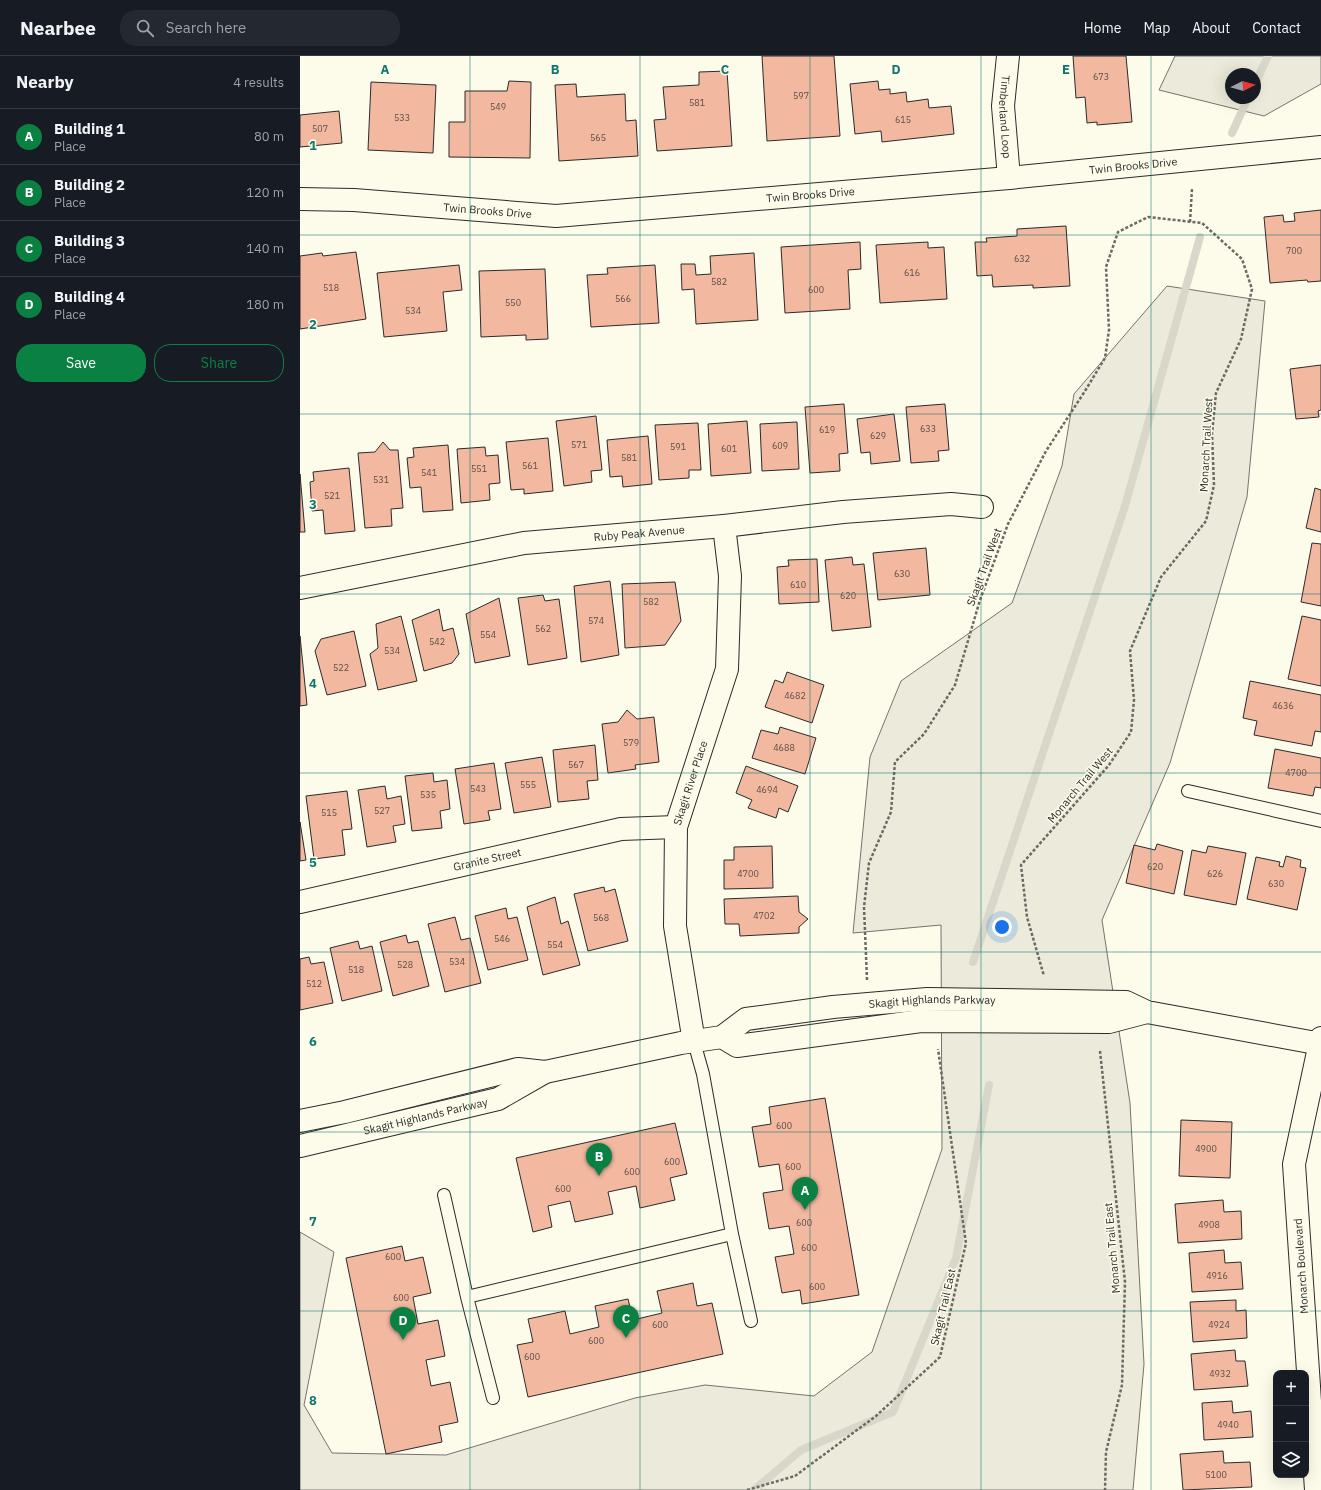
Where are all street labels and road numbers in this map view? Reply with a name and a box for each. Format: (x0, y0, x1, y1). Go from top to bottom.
street label: Timberland Loop (996, 75, 1014, 159)
street label: Twin Brooks Drive (1088, 154, 1178, 177)
street label: Twin Brooks Drive (766, 184, 855, 205)
street label: Twin Brooks Drive (443, 200, 532, 221)
street label: Monarch Trail West (1197, 397, 1215, 492)
street label: Ruby Peak Avenue (593, 522, 685, 544)
street label: Skagit Trail West (963, 526, 1005, 608)
street label: Skagit River Place (670, 739, 710, 827)
street label: Monarch Trail West (1044, 744, 1116, 826)
street label: Granite Street (452, 845, 523, 874)
street label: Skagit Highlands Parkway (868, 992, 996, 1011)
street label: Skagit Highlands Parkway (362, 1095, 489, 1138)
street label: Monarch Trail East (1101, 1202, 1123, 1294)
street label: Monarch Boulevard (1291, 1218, 1311, 1314)
street label: Skagit Trail East (927, 1267, 959, 1347)

